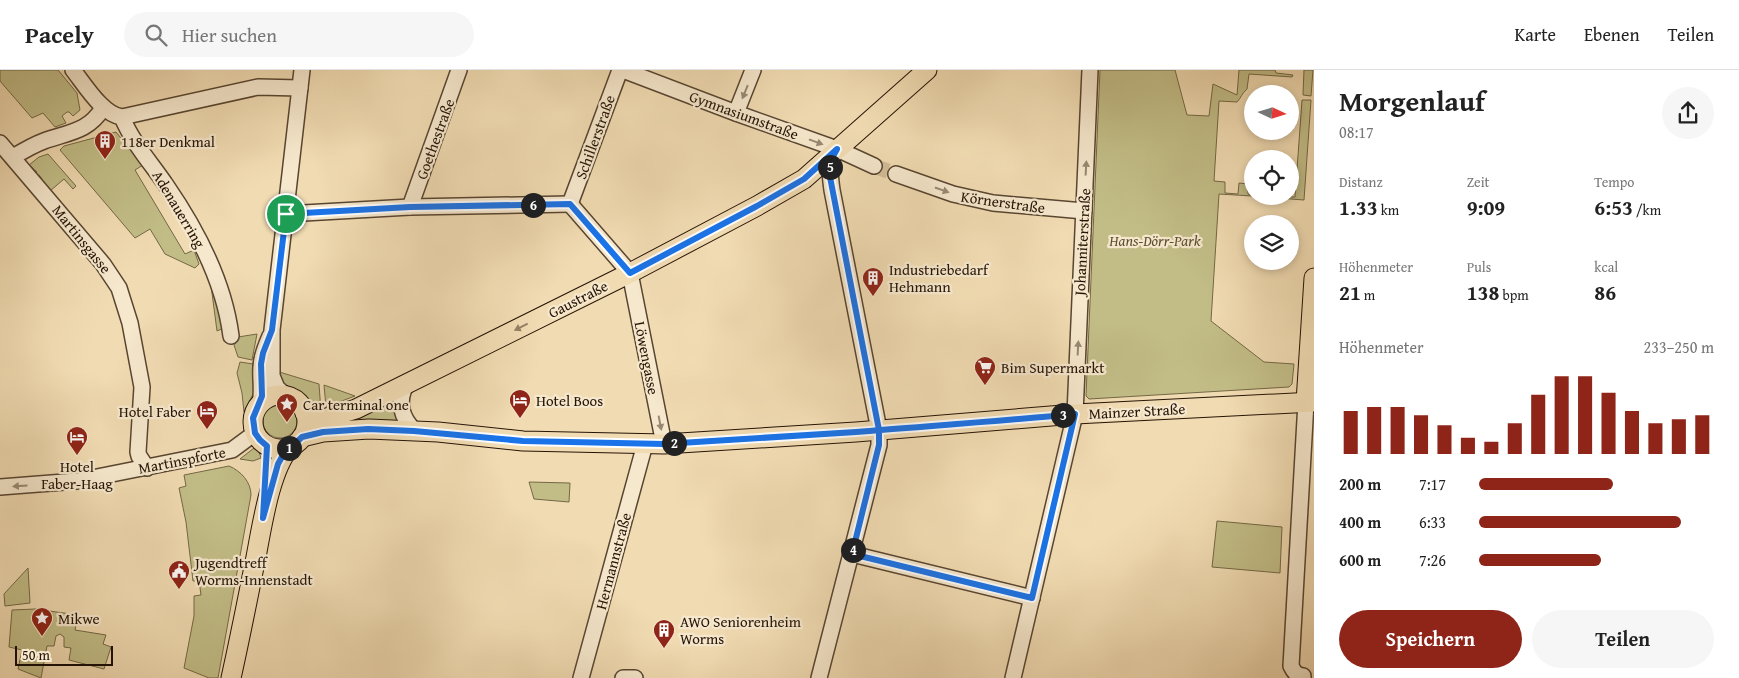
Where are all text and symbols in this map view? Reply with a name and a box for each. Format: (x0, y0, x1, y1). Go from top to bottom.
search box (124, 12, 474, 57)
text: Pacely (25, 17, 94, 52)
icon: search (142, 21, 170, 49)
text: Hier suchen (182, 21, 277, 49)
text: Karte (1515, 21, 1556, 48)
text: Ebenen (1584, 21, 1640, 48)
text: Teilen (1668, 21, 1714, 48)
text: Morgenlauf (1339, 80, 1485, 121)
street label: Gymnasiumstraße (686, 85, 802, 145)
one-way arrow (740, 85, 748, 99)
north arrow (1244, 85, 1299, 140)
map controls (1244, 85, 1299, 270)
button: share (1662, 87, 1714, 139)
street label: Schillerstraße (570, 92, 620, 182)
street label: Goethestraße (411, 96, 459, 182)
text: 08:17 (1339, 120, 1374, 144)
building icon: 118er Denkmal (93, 129, 117, 160)
place label: 118er Denkmal (121, 131, 215, 152)
one-way arrow (809, 138, 824, 146)
button: locate (1244, 150, 1299, 205)
pin: 5 (818, 154, 842, 180)
text: 5 (827, 157, 834, 177)
one-way arrow (1082, 160, 1090, 176)
street label: Adenauerring (148, 166, 211, 252)
text: Distanz (1339, 172, 1383, 192)
text: Zeit (1467, 172, 1490, 192)
text: Tempo (1594, 172, 1634, 192)
one-way arrow (935, 186, 950, 194)
street label: Körnerstraße (960, 186, 1046, 218)
street label: Johanniterstraße (1069, 188, 1095, 298)
pin: 6 (520, 192, 546, 218)
text: 1.33 (1339, 192, 1378, 223)
text: 9:09 (1467, 192, 1505, 223)
text: 6:53 (1594, 192, 1633, 223)
pin (265, 193, 307, 235)
text: 6 (530, 195, 537, 215)
street label: Martinsgasse (48, 200, 116, 278)
icon: arrive (272, 200, 300, 228)
text: km (1378, 200, 1399, 220)
text: /km (1633, 200, 1661, 220)
button: layers (1244, 215, 1299, 270)
park label: Hans-Dörr-Park (1108, 230, 1201, 251)
text: Höhenmeter (1339, 257, 1413, 277)
text: Puls (1467, 257, 1491, 277)
text: kcal (1594, 257, 1618, 277)
place label: Industriebedarf Hehmann (889, 259, 990, 297)
building icon: Industriebedarf Hehmann (861, 266, 885, 297)
street label: Gaustraße (545, 275, 611, 323)
text: 21 (1339, 277, 1361, 308)
text: 138 (1467, 277, 1499, 308)
text: 86 (1594, 277, 1616, 308)
text: m (1361, 285, 1375, 305)
text: bpm (1499, 285, 1529, 305)
street label: Löwengasse (630, 320, 664, 396)
one-way arrow (514, 323, 528, 331)
text: Höhenmeter (1339, 335, 1424, 359)
text: 233–250 m (1644, 335, 1714, 359)
one-way arrow (1074, 340, 1082, 356)
supermarket icon: Bim Supermarkt (973, 355, 997, 386)
place label: Bim Supermarkt (1001, 357, 1105, 378)
hotel icon: Hotel Boos (508, 388, 532, 419)
place label: Hotel Boos (536, 390, 603, 411)
place icon: Car terminal one (275, 392, 299, 423)
place label: Car terminal one (303, 394, 409, 415)
street label: Mainzer Straße (1088, 398, 1186, 424)
hotel icon: Hotel Faber (195, 399, 219, 430)
place label: Hotel Faber (119, 401, 191, 422)
pin: 3 (1050, 402, 1076, 428)
text: 3 (1060, 405, 1067, 425)
one-way arrow (656, 416, 664, 431)
hotel icon: Hotel Faber-Haag (65, 425, 89, 456)
pin: 2 (662, 430, 686, 456)
text: 2 (671, 433, 678, 453)
pin: 1 (276, 436, 302, 460)
text: 1 (286, 438, 293, 458)
street label: Martinspforte (137, 441, 227, 479)
place label: Hotel Faber-Haag (41, 456, 113, 494)
text: 200 m (1339, 472, 1381, 496)
text: 7:17 (1419, 472, 1446, 496)
one-way arrow (12, 482, 28, 490)
street label: Hermannstraße (590, 510, 636, 612)
text: 400 m (1339, 510, 1381, 534)
text: 6:33 (1419, 510, 1446, 534)
pin: 4 (840, 538, 866, 562)
text: 4 (850, 540, 857, 560)
text: 600 m (1339, 548, 1381, 572)
text: 7:26 (1419, 548, 1446, 572)
place label: Jugendtreff Worms-Innenstadt (193, 552, 314, 590)
public building icon: Jugendtreff Worms-Innenstadt (167, 559, 191, 590)
place icon: Mikwe (30, 606, 54, 637)
place label: Mikwe (58, 608, 100, 629)
button: Speichern (1339, 610, 1522, 668)
button: Teilen (1532, 610, 1714, 668)
place label: AWO Seniorenheim Worms (680, 611, 802, 649)
building icon: AWO Seniorenheim Worms (652, 618, 676, 649)
scale bar (15, 643, 112, 666)
text: 50 m (22, 645, 50, 665)

